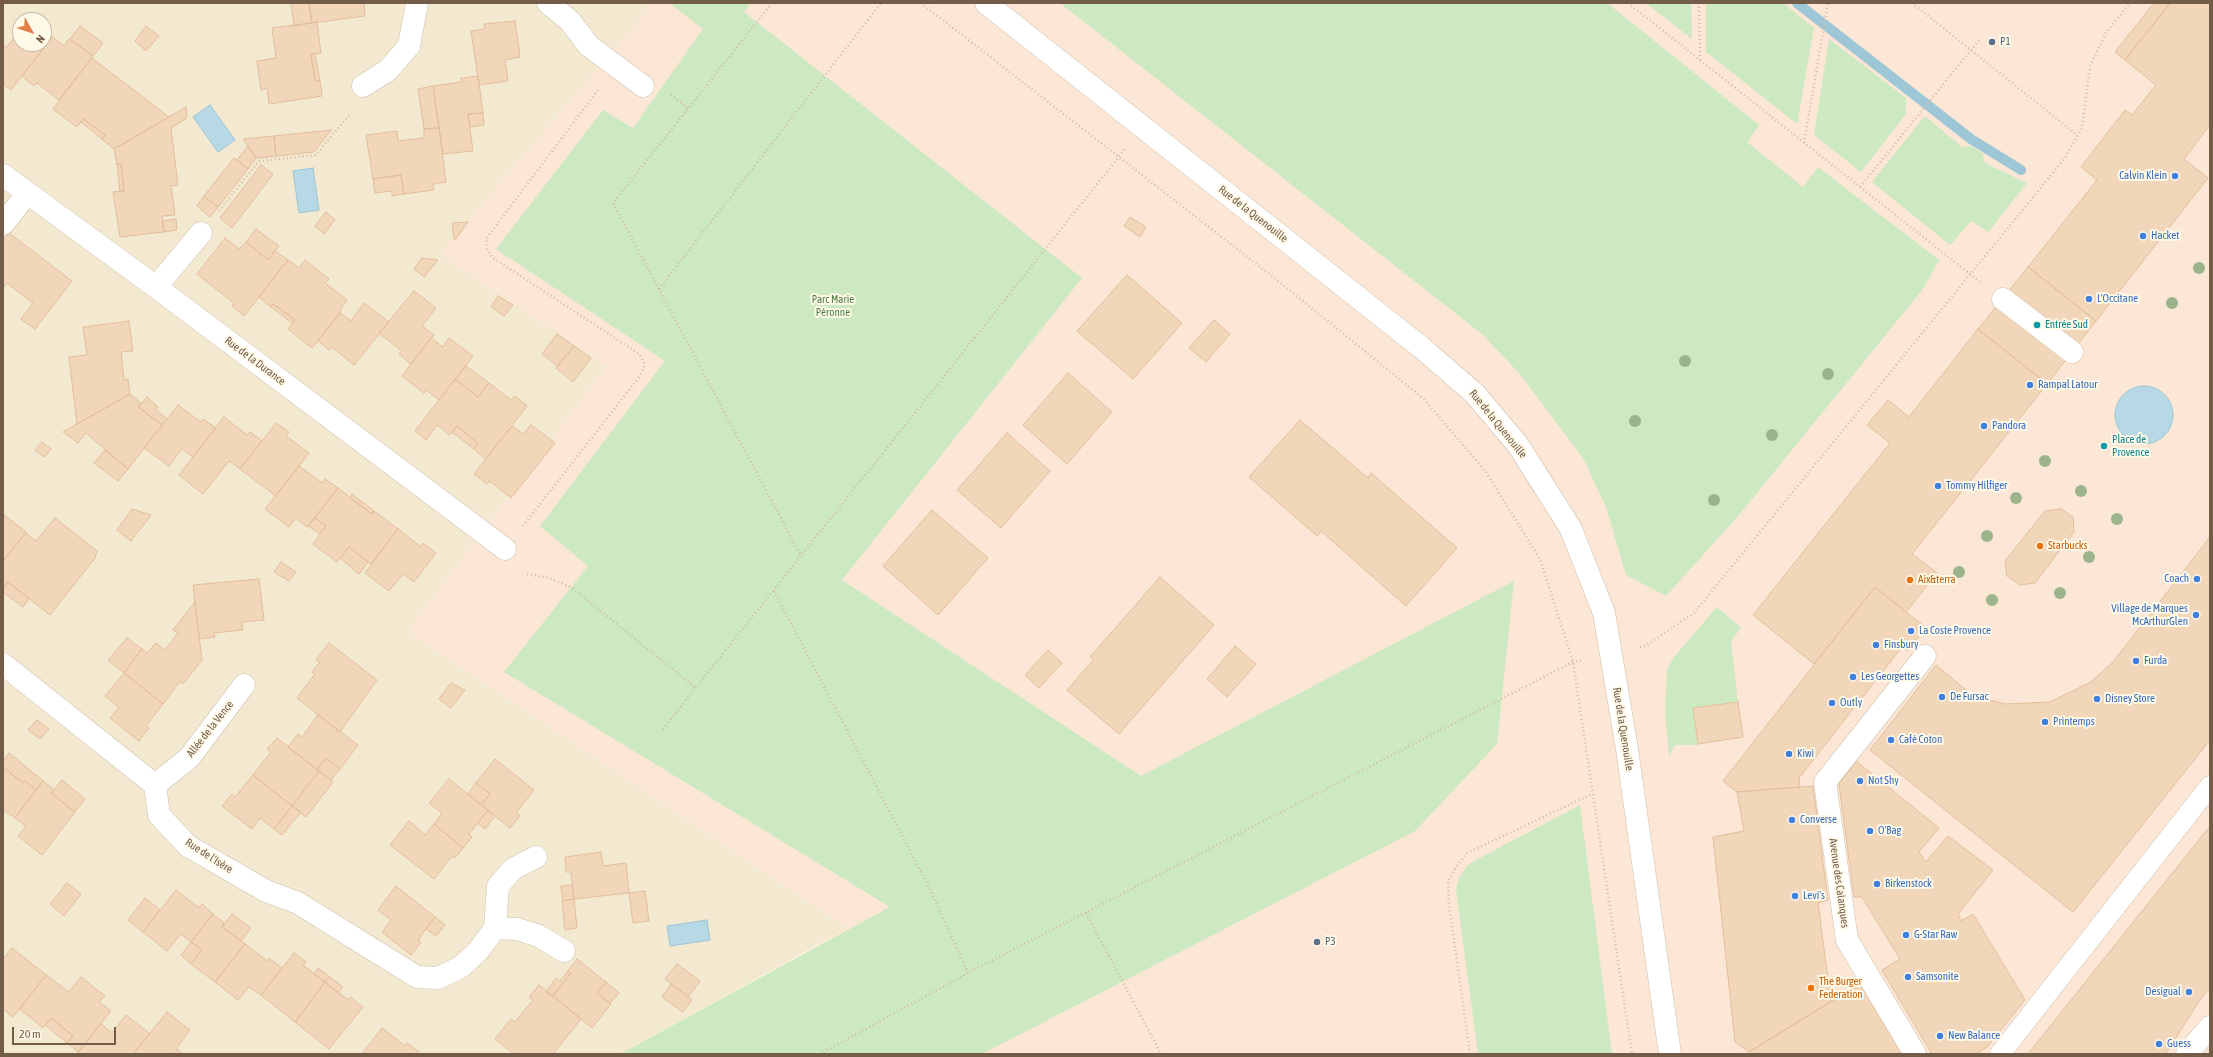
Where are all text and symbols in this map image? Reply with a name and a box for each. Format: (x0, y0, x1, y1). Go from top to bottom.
north arrow (12, 12, 52, 52)
text: N (34, 33, 47, 45)
place label: P1 (2000, 35, 2011, 49)
marker: P1 (1987, 37, 1997, 47)
place label: Calvin Klein (2119, 169, 2167, 183)
marker: Calvin Klein (2170, 171, 2180, 181)
street label: Rue de la Quenouille (1216, 183, 1290, 245)
place label: Hacket (2151, 229, 2179, 243)
marker: Hacket (2138, 231, 2148, 241)
place label: L'Occitane (2097, 292, 2138, 306)
park label: Parc Marie Péronne (812, 293, 854, 319)
marker: L'Occitane (2084, 294, 2094, 304)
place label: Entrée Sud (2045, 318, 2088, 332)
marker: Entrée Sud (2032, 320, 2042, 330)
street label: Rue de la Durance (222, 334, 288, 388)
place label: Rampal Latour (2038, 378, 2097, 392)
marker: Rampal Latour (2025, 380, 2035, 390)
street label: Rue de la Quenouille (1466, 387, 1530, 461)
place label: Pandora (1992, 419, 2026, 433)
marker: Pandora (1979, 421, 1989, 431)
place label: Place de Provence (2112, 433, 2150, 459)
marker: Place de Provence (2099, 441, 2109, 451)
place label: Tommy Hilfiger (1946, 479, 2007, 493)
marker: Tommy Hilfiger (1933, 481, 1943, 491)
place label: Starbucks (2048, 539, 2087, 553)
marker: Starbucks (2035, 541, 2045, 551)
place label: Coach (2164, 572, 2189, 586)
place label: Aix&terra (1918, 573, 1956, 587)
marker: Coach (2192, 574, 2202, 584)
marker: Aix&terra (1905, 575, 1915, 585)
place label: Village de Marques McArthurGlen (2111, 602, 2188, 628)
marker: Village de Marques McArthurGlen (2191, 610, 2201, 620)
place label: La Coste Provence (1919, 624, 1991, 638)
marker: La Coste Provence (1906, 626, 1916, 636)
place label: Finsbury (1884, 638, 1918, 652)
marker: Finsbury (1871, 640, 1881, 650)
place label: Furda (2144, 654, 2167, 668)
marker: Furda (2131, 656, 2141, 666)
place label: Les Georgettes (1861, 670, 1919, 684)
marker: Les Georgettes (1848, 672, 1858, 682)
street label: Rue de la Quenouille (1610, 686, 1636, 772)
place label: De Fursac (1950, 690, 1989, 704)
marker: De Fursac (1937, 692, 1947, 702)
place label: Disney Store (2105, 692, 2155, 706)
marker: Disney Store (2092, 694, 2102, 704)
place label: Outly (1840, 696, 1862, 710)
street label: Allée de la Vence (184, 698, 236, 760)
marker: Outly (1827, 698, 1837, 708)
place label: Printemps (2053, 715, 2095, 729)
marker: Printemps (2040, 717, 2050, 727)
place label: Café Coton (1899, 733, 1942, 747)
marker: Café Coton (1886, 735, 1896, 745)
place label: Kiwi (1797, 747, 1814, 761)
marker: Kiwi (1784, 749, 1794, 759)
place label: Not Shy (1868, 774, 1899, 788)
marker: Not Shy (1855, 776, 1865, 786)
place label: Converse (1800, 813, 1837, 827)
marker: Converse (1787, 815, 1797, 825)
place label: O'Bag (1878, 824, 1901, 838)
marker: O'Bag (1865, 826, 1875, 836)
street label: Rue de l'Isère (183, 836, 235, 876)
street label: Avenue des Calanques (1826, 837, 1852, 929)
place label: Birkenstock (1885, 877, 1932, 891)
marker: Birkenstock (1872, 879, 1882, 889)
place label: Levi's (1803, 889, 1825, 903)
marker: Levi's (1790, 891, 1800, 901)
place label: G-Star Raw (1914, 928, 1957, 942)
marker: G-Star Raw (1901, 930, 1911, 940)
place label: P3 (1325, 935, 1336, 949)
marker: P3 (1312, 937, 1322, 947)
place label: Samsonite (1916, 970, 1959, 984)
marker: Samsonite (1903, 972, 1913, 982)
place label: The Burger Federation (1819, 975, 1863, 1001)
marker: The Burger Federation (1806, 983, 1816, 993)
place label: Desigual (2145, 985, 2181, 999)
marker: Desigual (2184, 987, 2194, 997)
scale bar (14, 1019, 118, 1045)
text: 20 m (19, 1027, 41, 1041)
place label: New Balance (1948, 1029, 2000, 1043)
marker: New Balance (1935, 1031, 1945, 1041)
place label: Guess (2167, 1037, 2191, 1051)
marker: Guess (2154, 1039, 2164, 1049)

